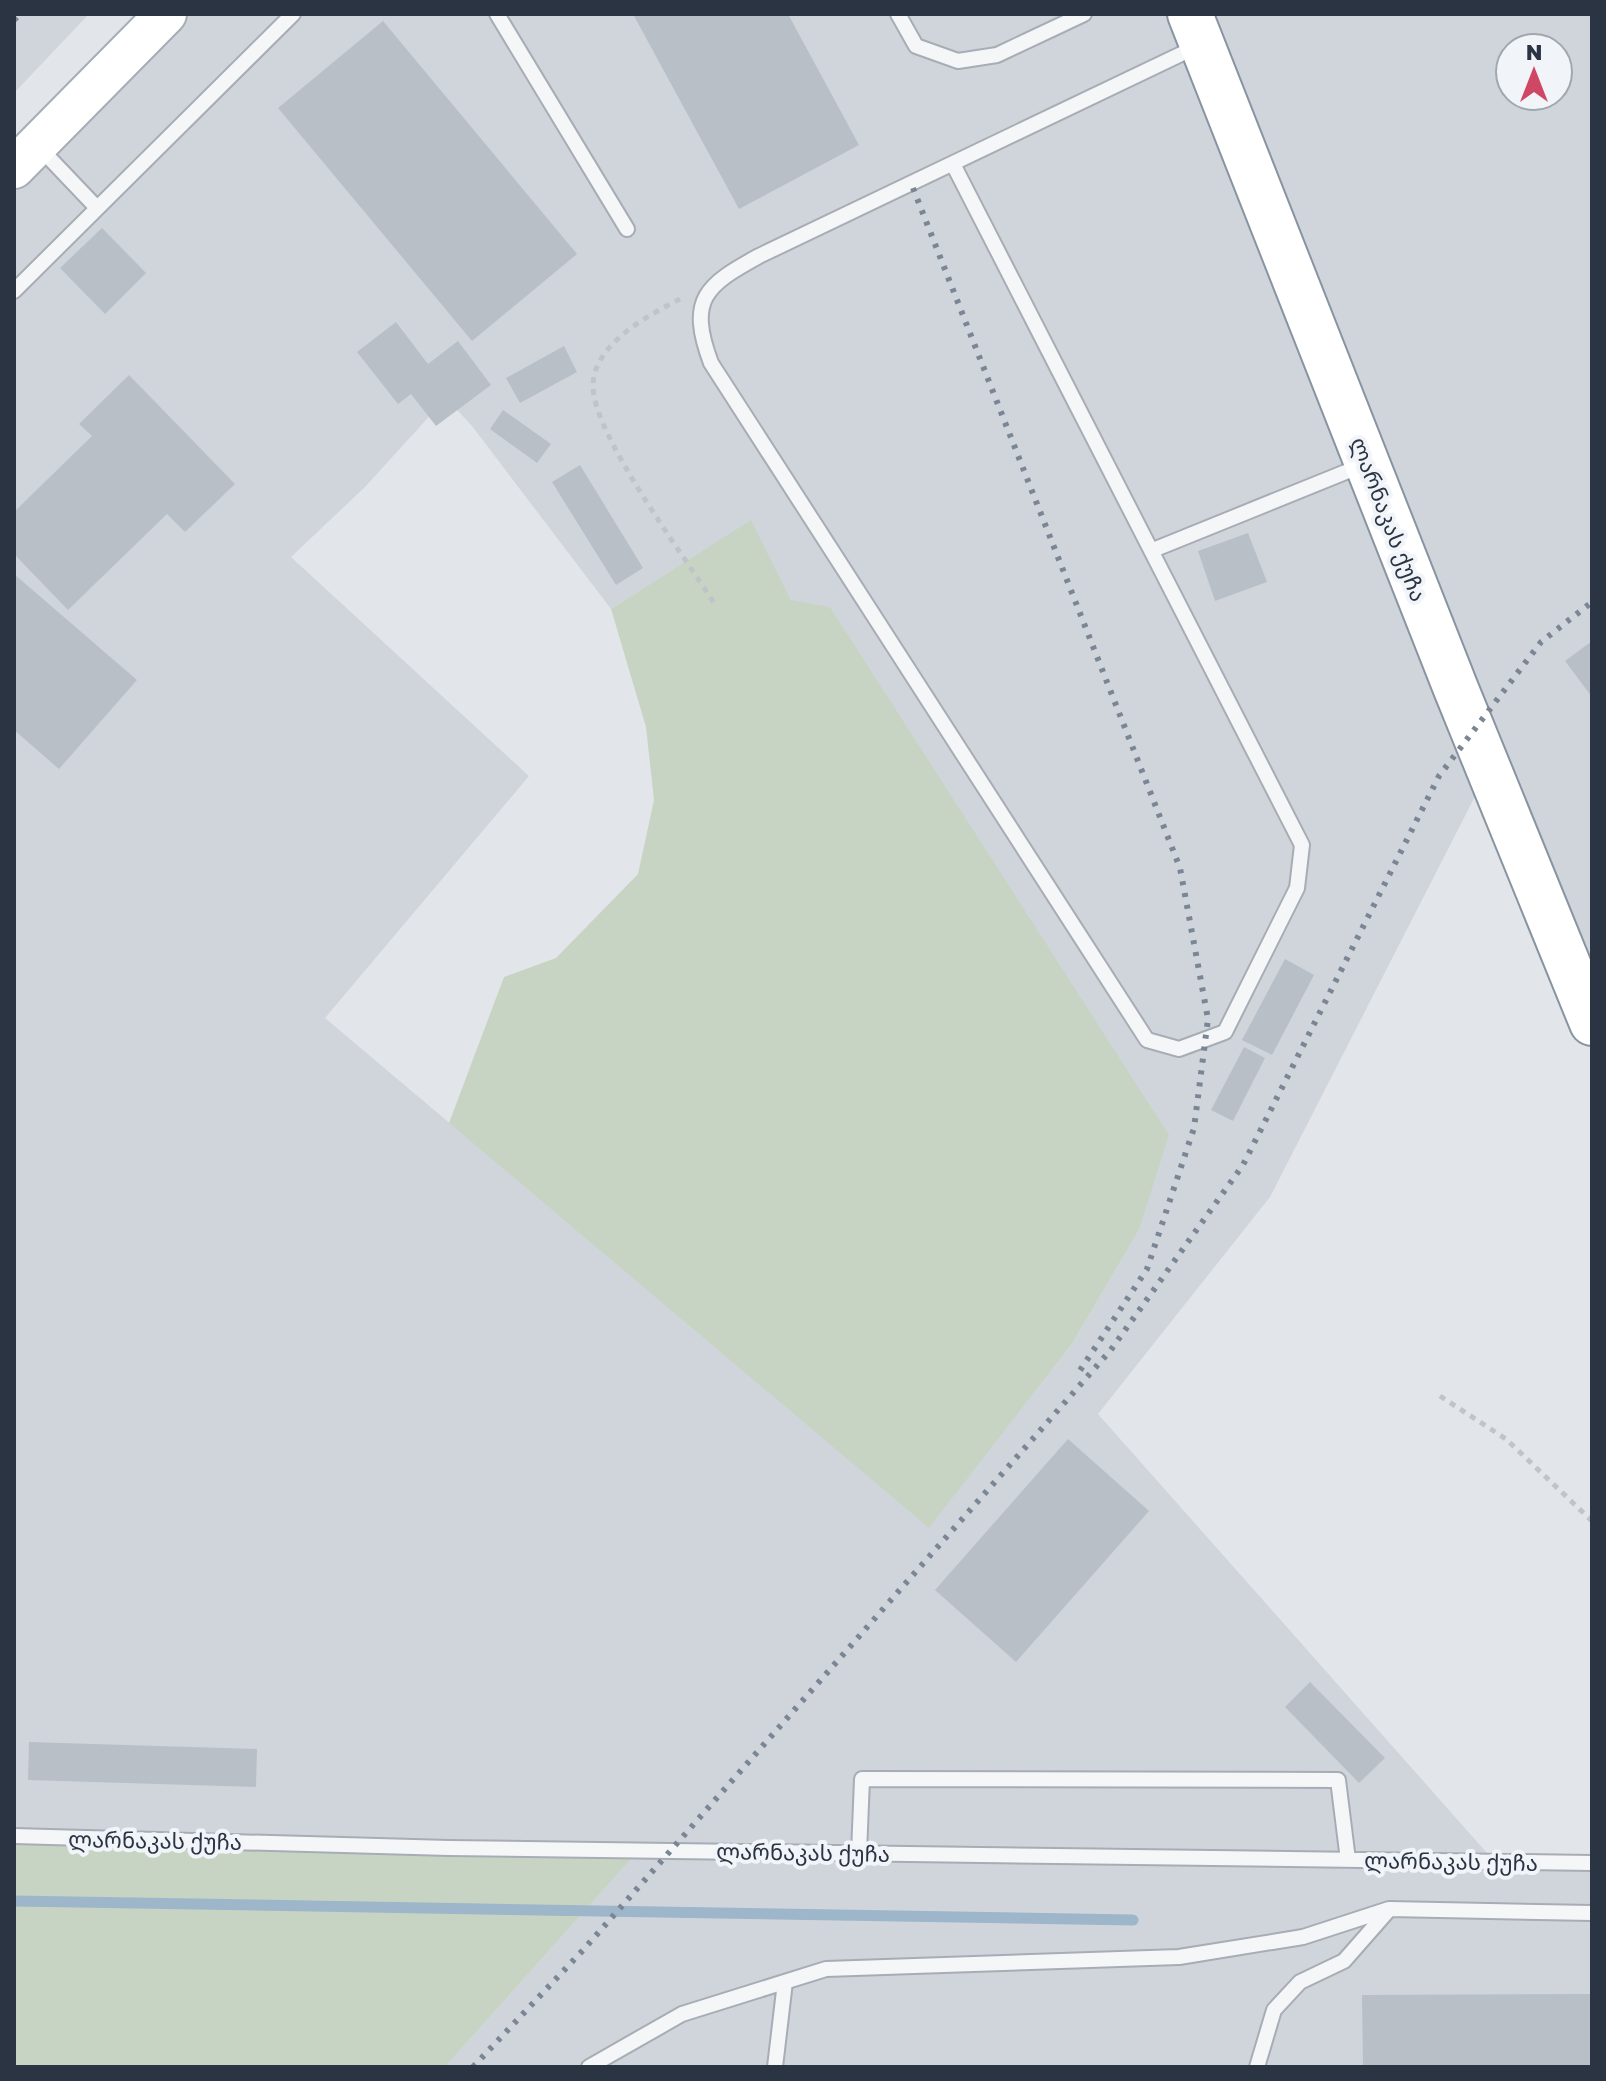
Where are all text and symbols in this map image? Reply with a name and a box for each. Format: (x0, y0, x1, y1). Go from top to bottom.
north arrow (1494, 32, 1574, 112)
text: N (1526, 38, 1542, 65)
street label: ლარნაკას ქუჩა (1344, 433, 1433, 605)
street label: ლარნაკას ქუჩა (68, 1825, 242, 1856)
street label: ლარნაკას ქუჩა (716, 1837, 890, 1868)
street label: ლარნაკას ქუჩა (1364, 1846, 1538, 1877)

